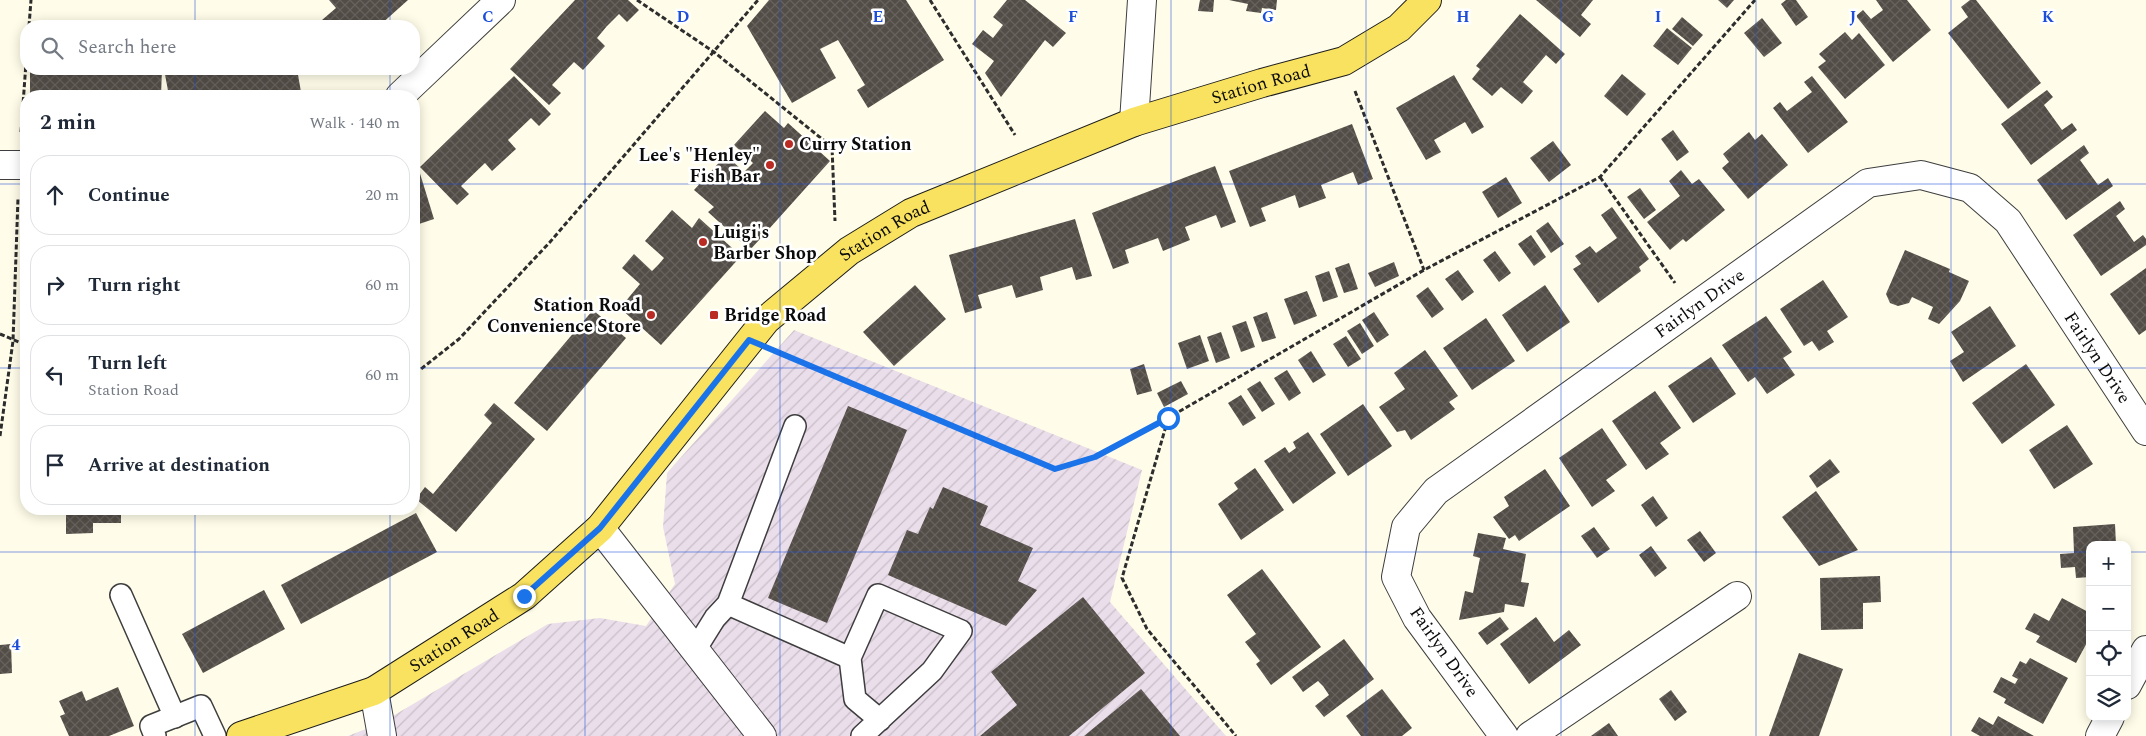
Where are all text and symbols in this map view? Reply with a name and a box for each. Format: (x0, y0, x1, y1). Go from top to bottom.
text: C (482, 5, 494, 29)
text: D (677, 5, 690, 29)
text: E (873, 5, 883, 29)
text: F (1068, 5, 1078, 29)
text: G (1262, 5, 1274, 29)
text: H (1456, 5, 1470, 29)
text: I (1655, 5, 1661, 29)
text: J (1850, 5, 1857, 29)
text: K (2042, 5, 2055, 29)
search box (20, 20, 420, 75)
text: Search here (78, 33, 177, 62)
icon: search (38, 34, 66, 62)
street label: Station Road (1208, 57, 1314, 111)
text: 2 min (40, 107, 96, 139)
text: Walk · 140 m (309, 111, 400, 135)
place label: Curry Station (799, 131, 912, 158)
marker: Curry Station (783, 138, 795, 150)
place label: Lee's "Henley" Fish Bar (639, 142, 760, 190)
marker: Lee's "Henley" Fish Bar (764, 159, 776, 171)
icon: ahead (41, 181, 69, 209)
text: Continue (88, 181, 170, 210)
text: 20 m (365, 183, 399, 207)
street label: Station Road (833, 193, 934, 268)
place label: Luigi's Barber Shop (713, 219, 817, 267)
marker: Luigi's Barber Shop (697, 236, 709, 248)
street label: Fairlyn Drive (1649, 262, 1750, 345)
icon: right (41, 271, 69, 299)
text: Turn right (88, 271, 181, 300)
text: 60 m (365, 273, 399, 297)
place label: Station Road Convenience Store (487, 292, 642, 340)
place label: Bridge Road (724, 302, 827, 329)
street label: Fairlyn Drive (2057, 306, 2138, 409)
marker: Station Road Convenience Store (645, 309, 657, 321)
marker: Bridge Road (708, 309, 720, 321)
text: Turn left (88, 349, 167, 378)
icon: left (41, 361, 69, 389)
text: 60 m (365, 363, 399, 387)
text: Station Road (88, 378, 179, 402)
route start (1157, 407, 1180, 430)
icon: arrive (41, 451, 69, 479)
text: Arrive at destination (88, 451, 270, 480)
map controls (2086, 541, 2131, 721)
button: + (2086, 541, 2131, 586)
route end (513, 585, 536, 608)
button: − (2086, 586, 2131, 631)
street label: Fairlyn Drive (1403, 601, 1485, 703)
street label: Station Road (403, 602, 504, 679)
button: locate (2086, 631, 2131, 676)
text: 4 (12, 633, 21, 657)
button: layers (2086, 676, 2131, 721)

